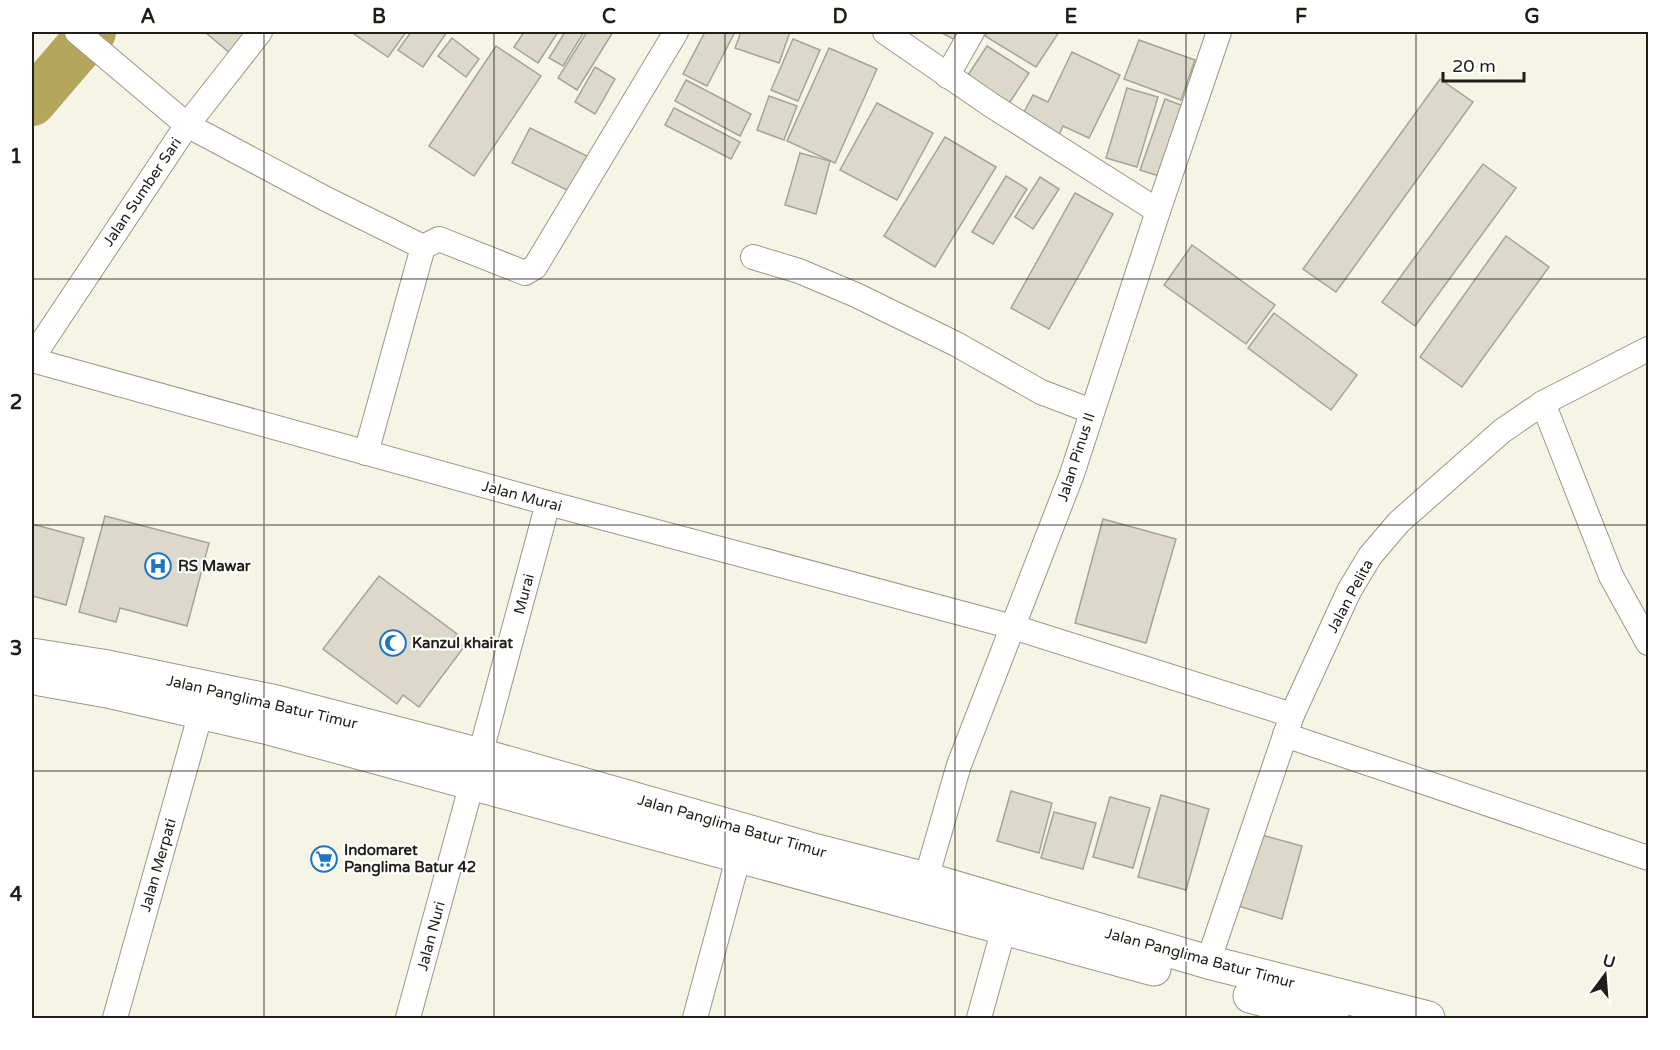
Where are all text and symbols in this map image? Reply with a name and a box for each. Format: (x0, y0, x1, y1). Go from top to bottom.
text: A (141, 5, 156, 29)
text: B (372, 5, 386, 29)
text: C (602, 5, 616, 29)
text: D (832, 5, 848, 29)
text: E (1065, 5, 1078, 29)
text: F (1295, 5, 1307, 29)
text: G (1524, 5, 1540, 29)
scale bar (1443, 45, 1524, 83)
text: 20 m (1452, 55, 1496, 77)
street label: Jalan Sumber Sari (99, 134, 185, 250)
text: 1 (10, 145, 22, 169)
text: 2 (10, 391, 22, 415)
street label: Jalan Pinus II (1053, 410, 1099, 504)
street label: Jalan Murai (480, 477, 564, 515)
hospital icon: RS Mawar (143, 551, 173, 581)
street label: Jalan Pelita (1323, 556, 1377, 636)
place label: RS Mawar (178, 557, 251, 575)
street label: Murai (510, 572, 538, 616)
mosque icon: Kanzul khairat (378, 628, 408, 658)
place label: Kanzul khairat (412, 634, 513, 652)
text: 3 (10, 637, 22, 661)
street label: Jalan Panglima Batur Timur (165, 671, 359, 733)
street label: Jalan Panglima Batur Timur (636, 790, 829, 862)
street label: Jalan Merpati (136, 816, 180, 914)
place label: Indomaret Panglima Batur 42 (344, 841, 476, 877)
supermarket icon: Indomaret Panglima Batur 42 (309, 844, 339, 874)
text: 4 (10, 883, 23, 907)
street label: Jalan Nuri (413, 899, 449, 973)
street label: Jalan Panglima Batur Timur (1103, 924, 1297, 992)
north arrow (1575, 945, 1635, 1005)
text: U (1600, 950, 1617, 973)

